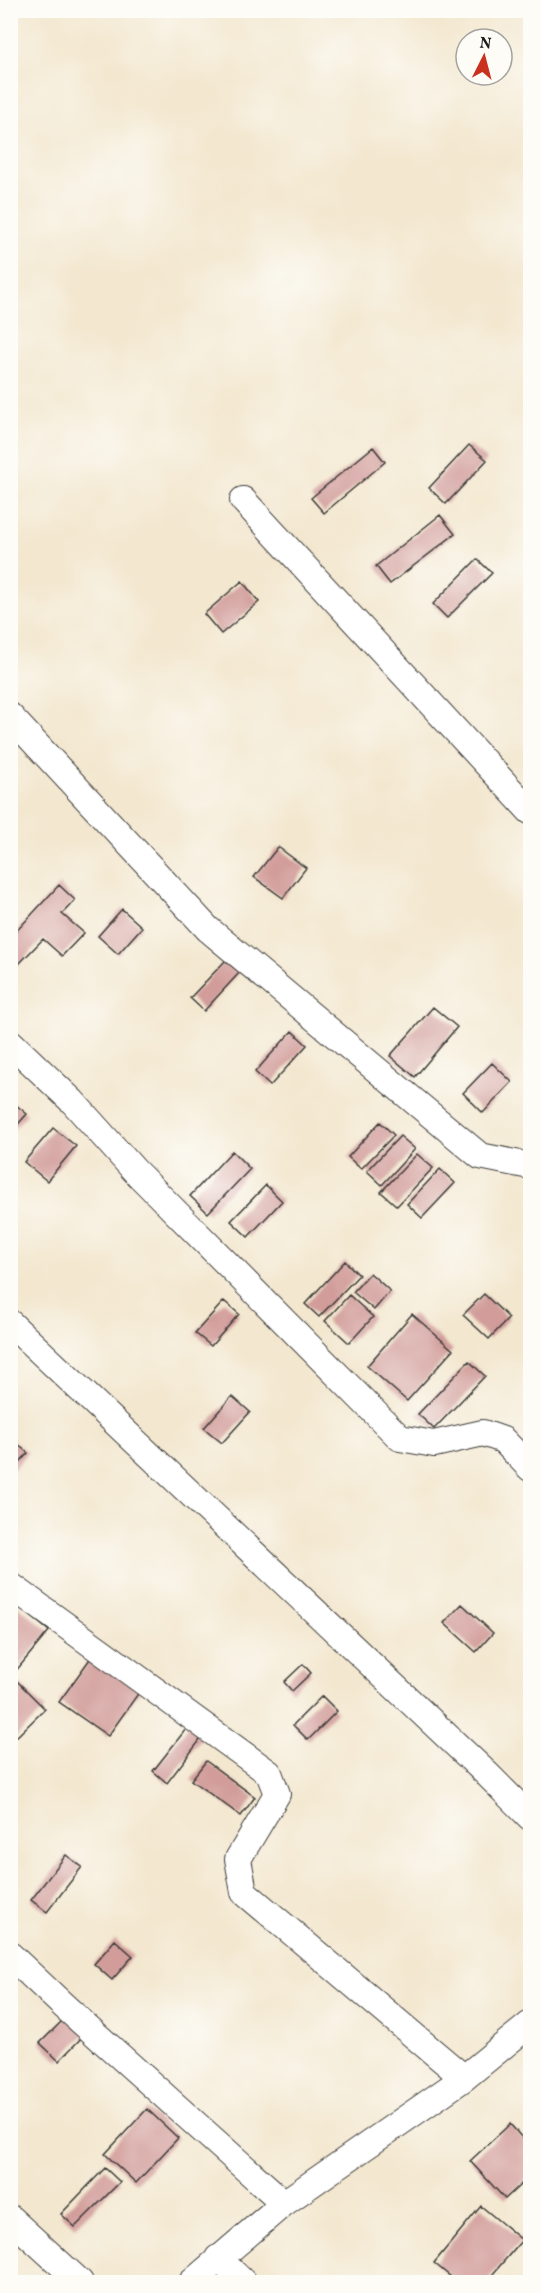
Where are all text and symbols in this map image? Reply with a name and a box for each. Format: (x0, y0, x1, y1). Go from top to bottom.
north arrow (454, 27, 514, 87)
text: N (478, 33, 493, 56)

